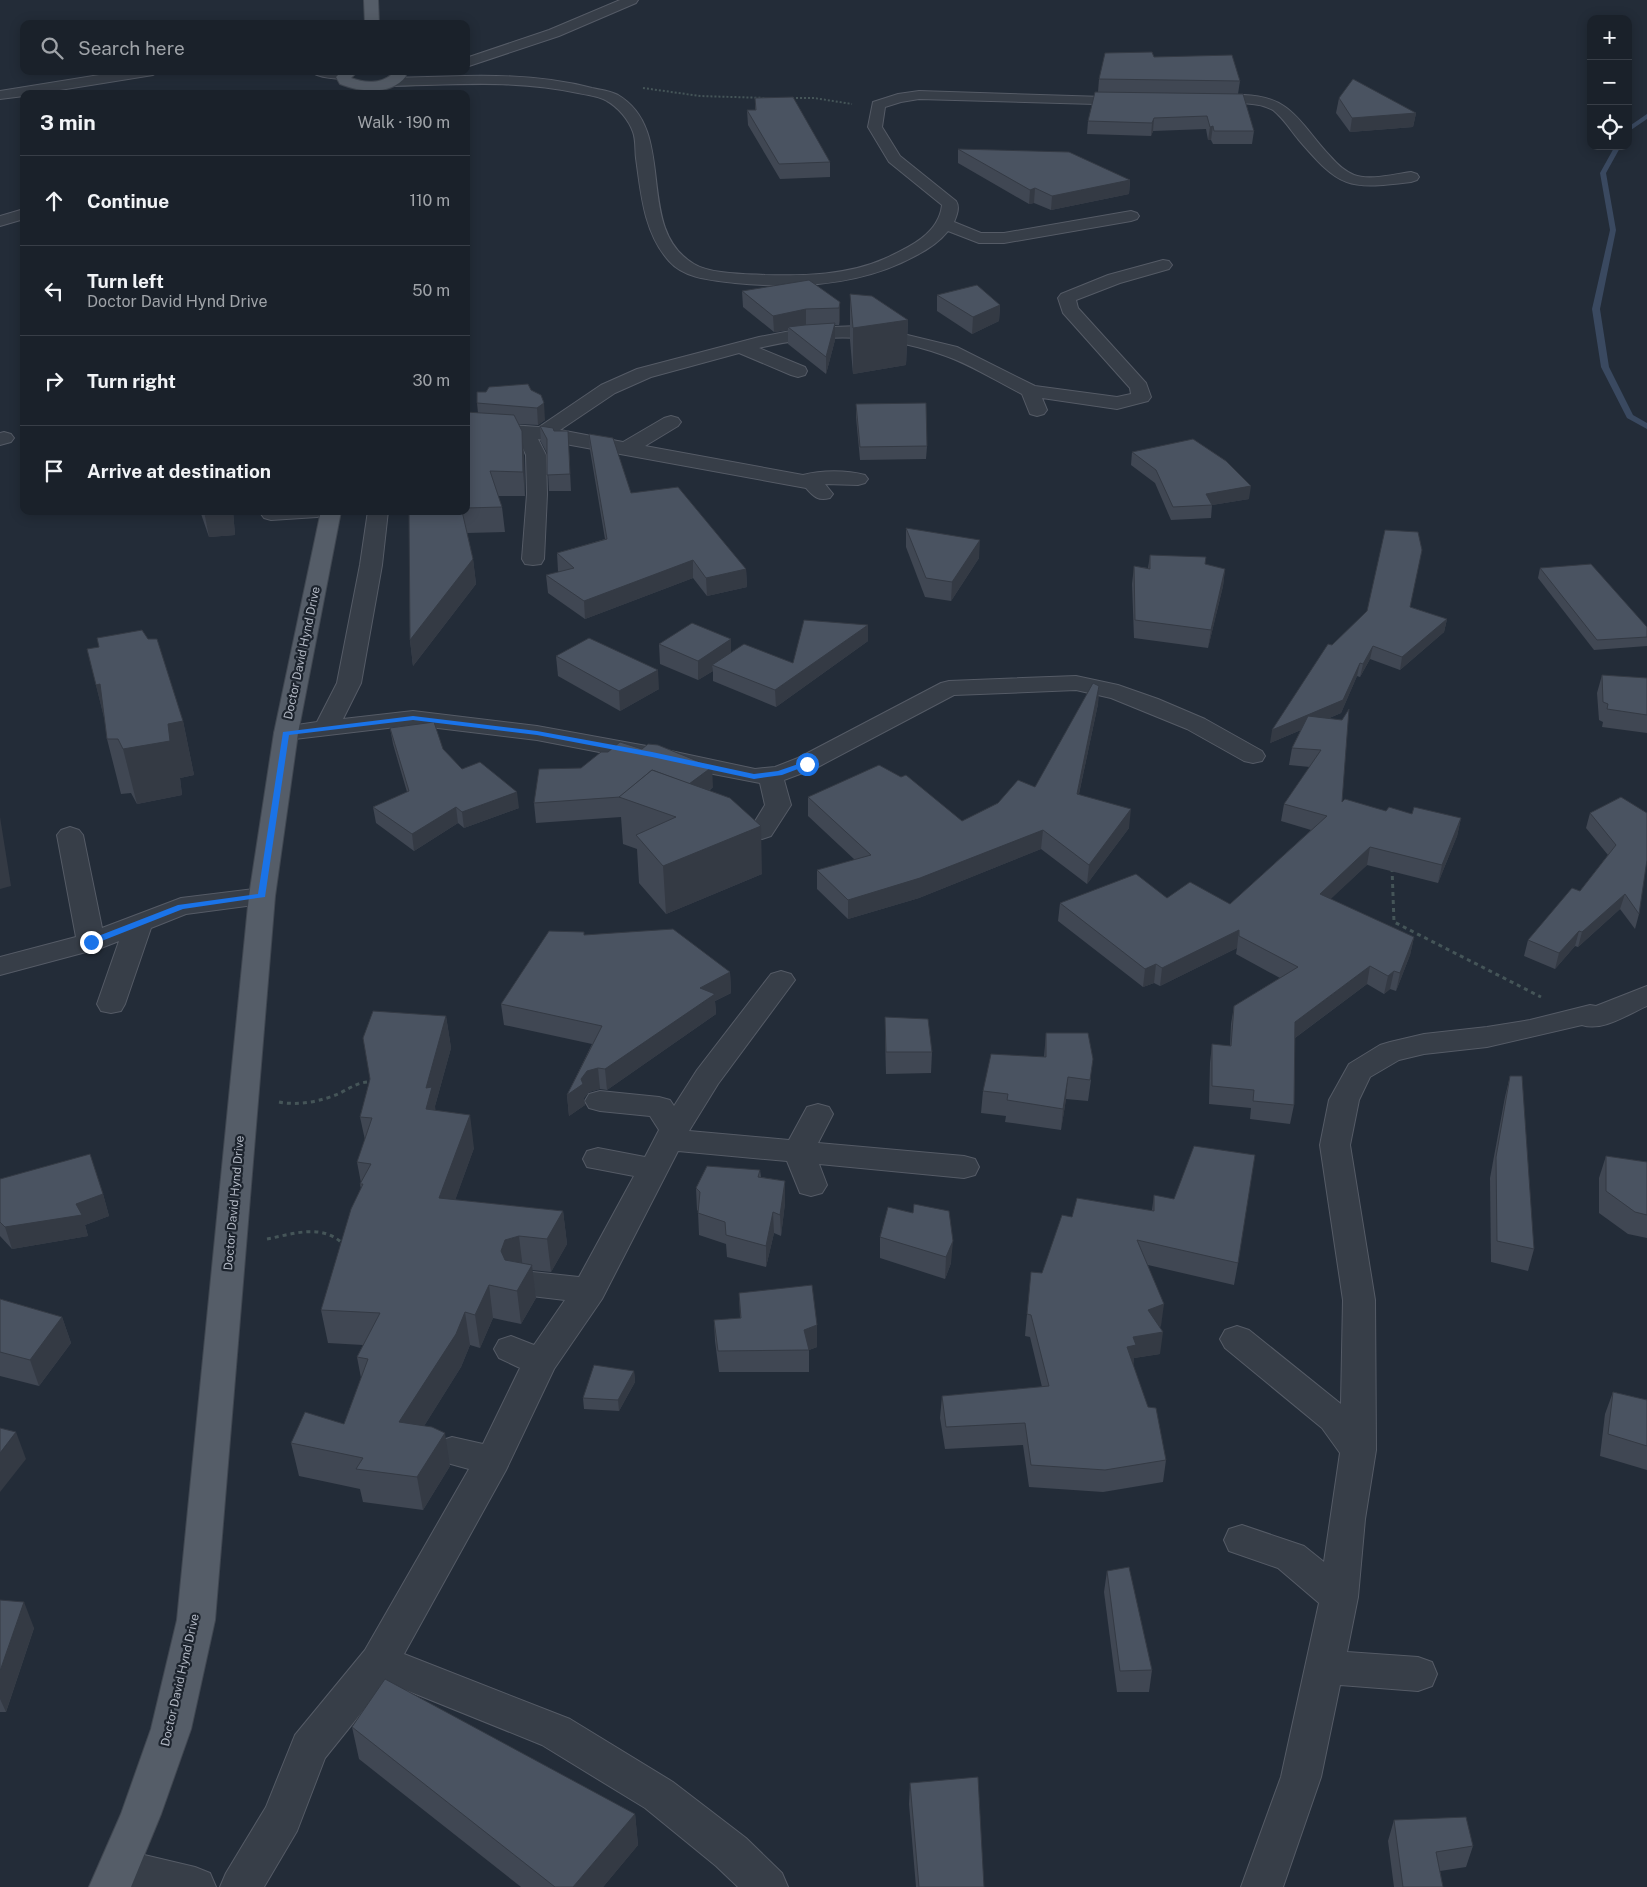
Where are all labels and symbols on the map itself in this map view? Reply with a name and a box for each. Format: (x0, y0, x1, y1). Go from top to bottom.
street label: Doctor David Hynd Drive (281, 585, 323, 721)
route start (796, 753, 819, 776)
route end (80, 931, 103, 954)
street label: Doctor David Hynd Drive (221, 1135, 247, 1271)
street label: Doctor David Hynd Drive (158, 1612, 202, 1748)

